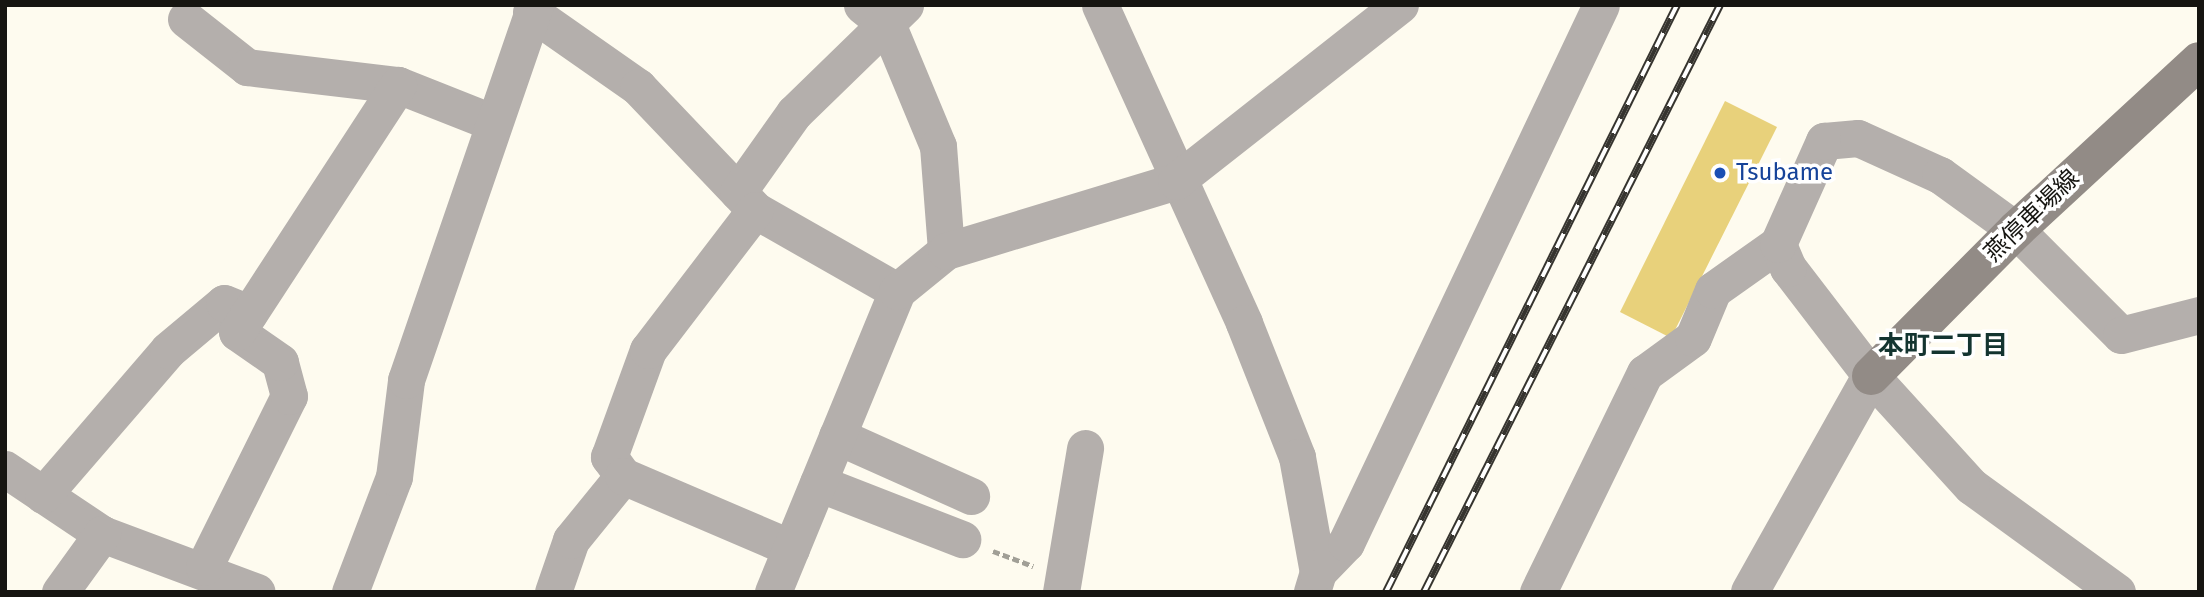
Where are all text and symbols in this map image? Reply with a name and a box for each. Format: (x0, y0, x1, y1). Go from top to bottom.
place label: Tsubame (1736, 159, 1833, 187)
marker: Tsubame (1710, 163, 1730, 183)
street label: 燕停車場線 (1979, 164, 2085, 268)
district label: 本町二丁目 (1878, 330, 2008, 362)

